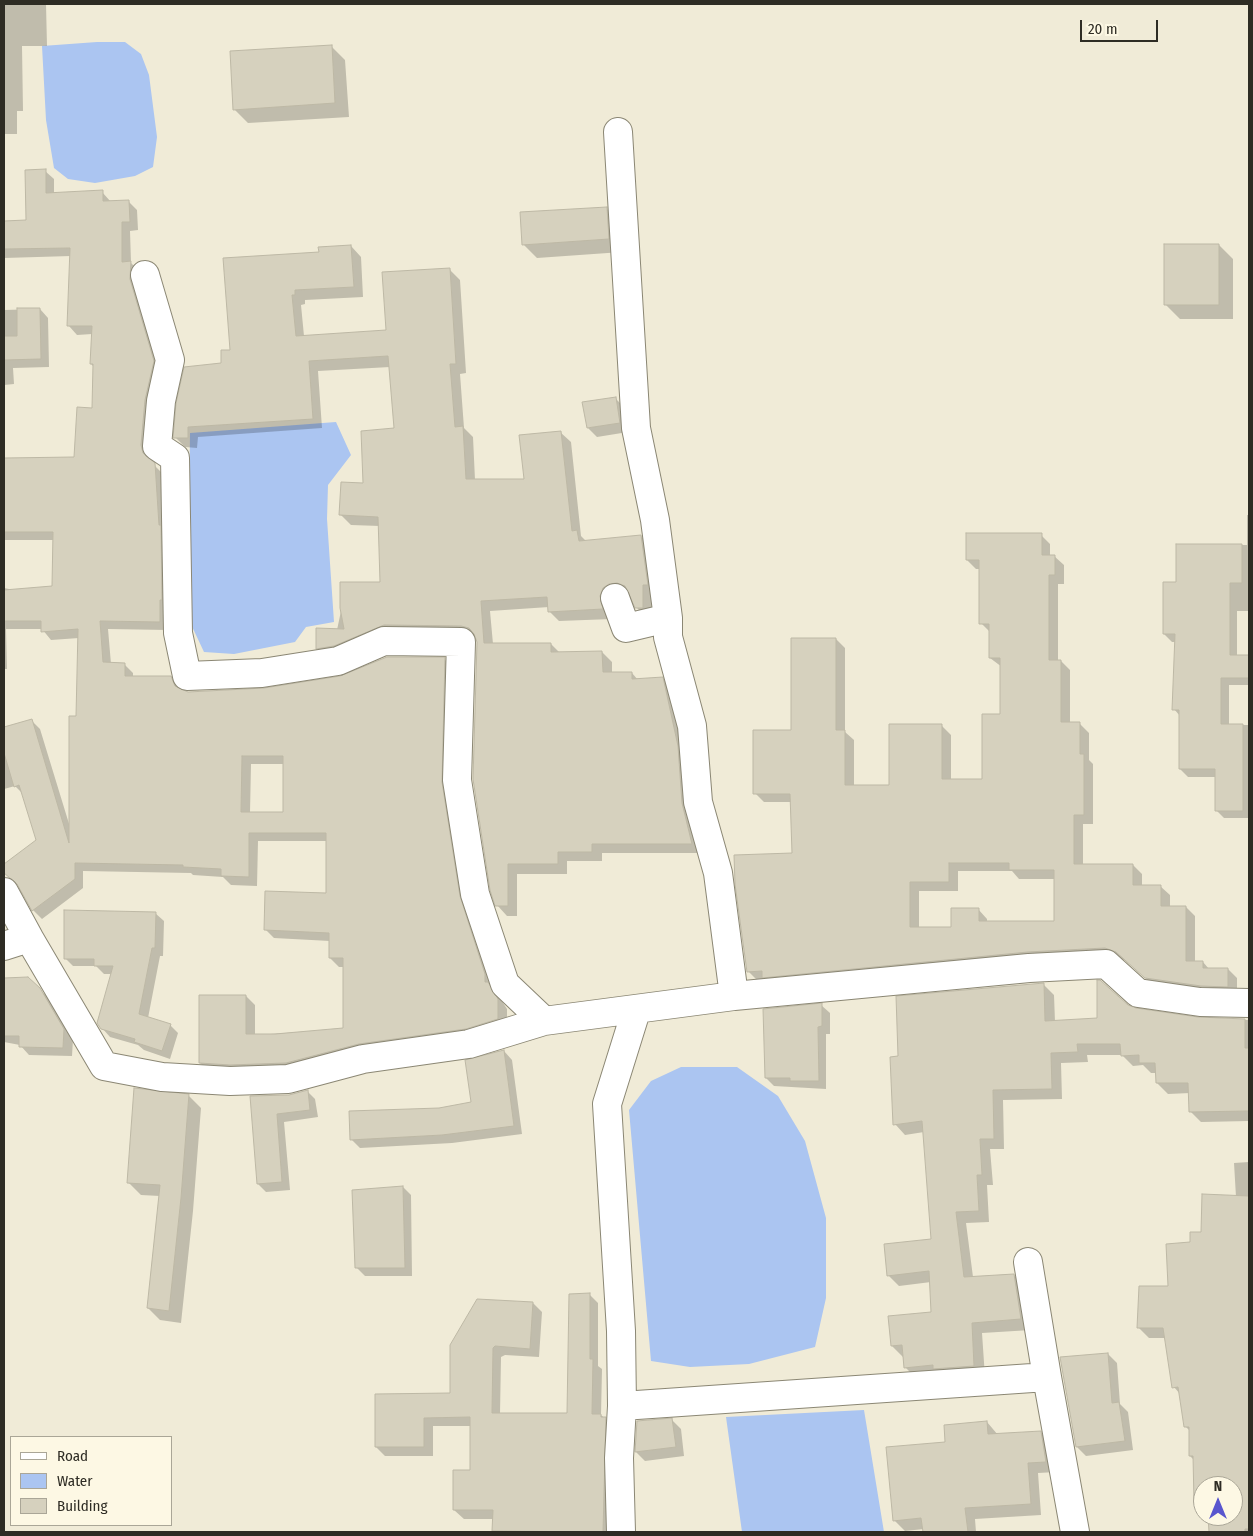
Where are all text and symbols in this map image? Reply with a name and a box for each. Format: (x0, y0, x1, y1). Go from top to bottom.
scale bar (1083, 10, 1160, 42)
text: 20 m (1088, 20, 1118, 38)
legend (10, 1436, 172, 1526)
text: Road (57, 1447, 88, 1465)
text: Water (57, 1472, 92, 1490)
north arrow (1193, 1476, 1243, 1526)
text: N (1214, 1478, 1222, 1495)
text: Building (57, 1497, 108, 1515)

